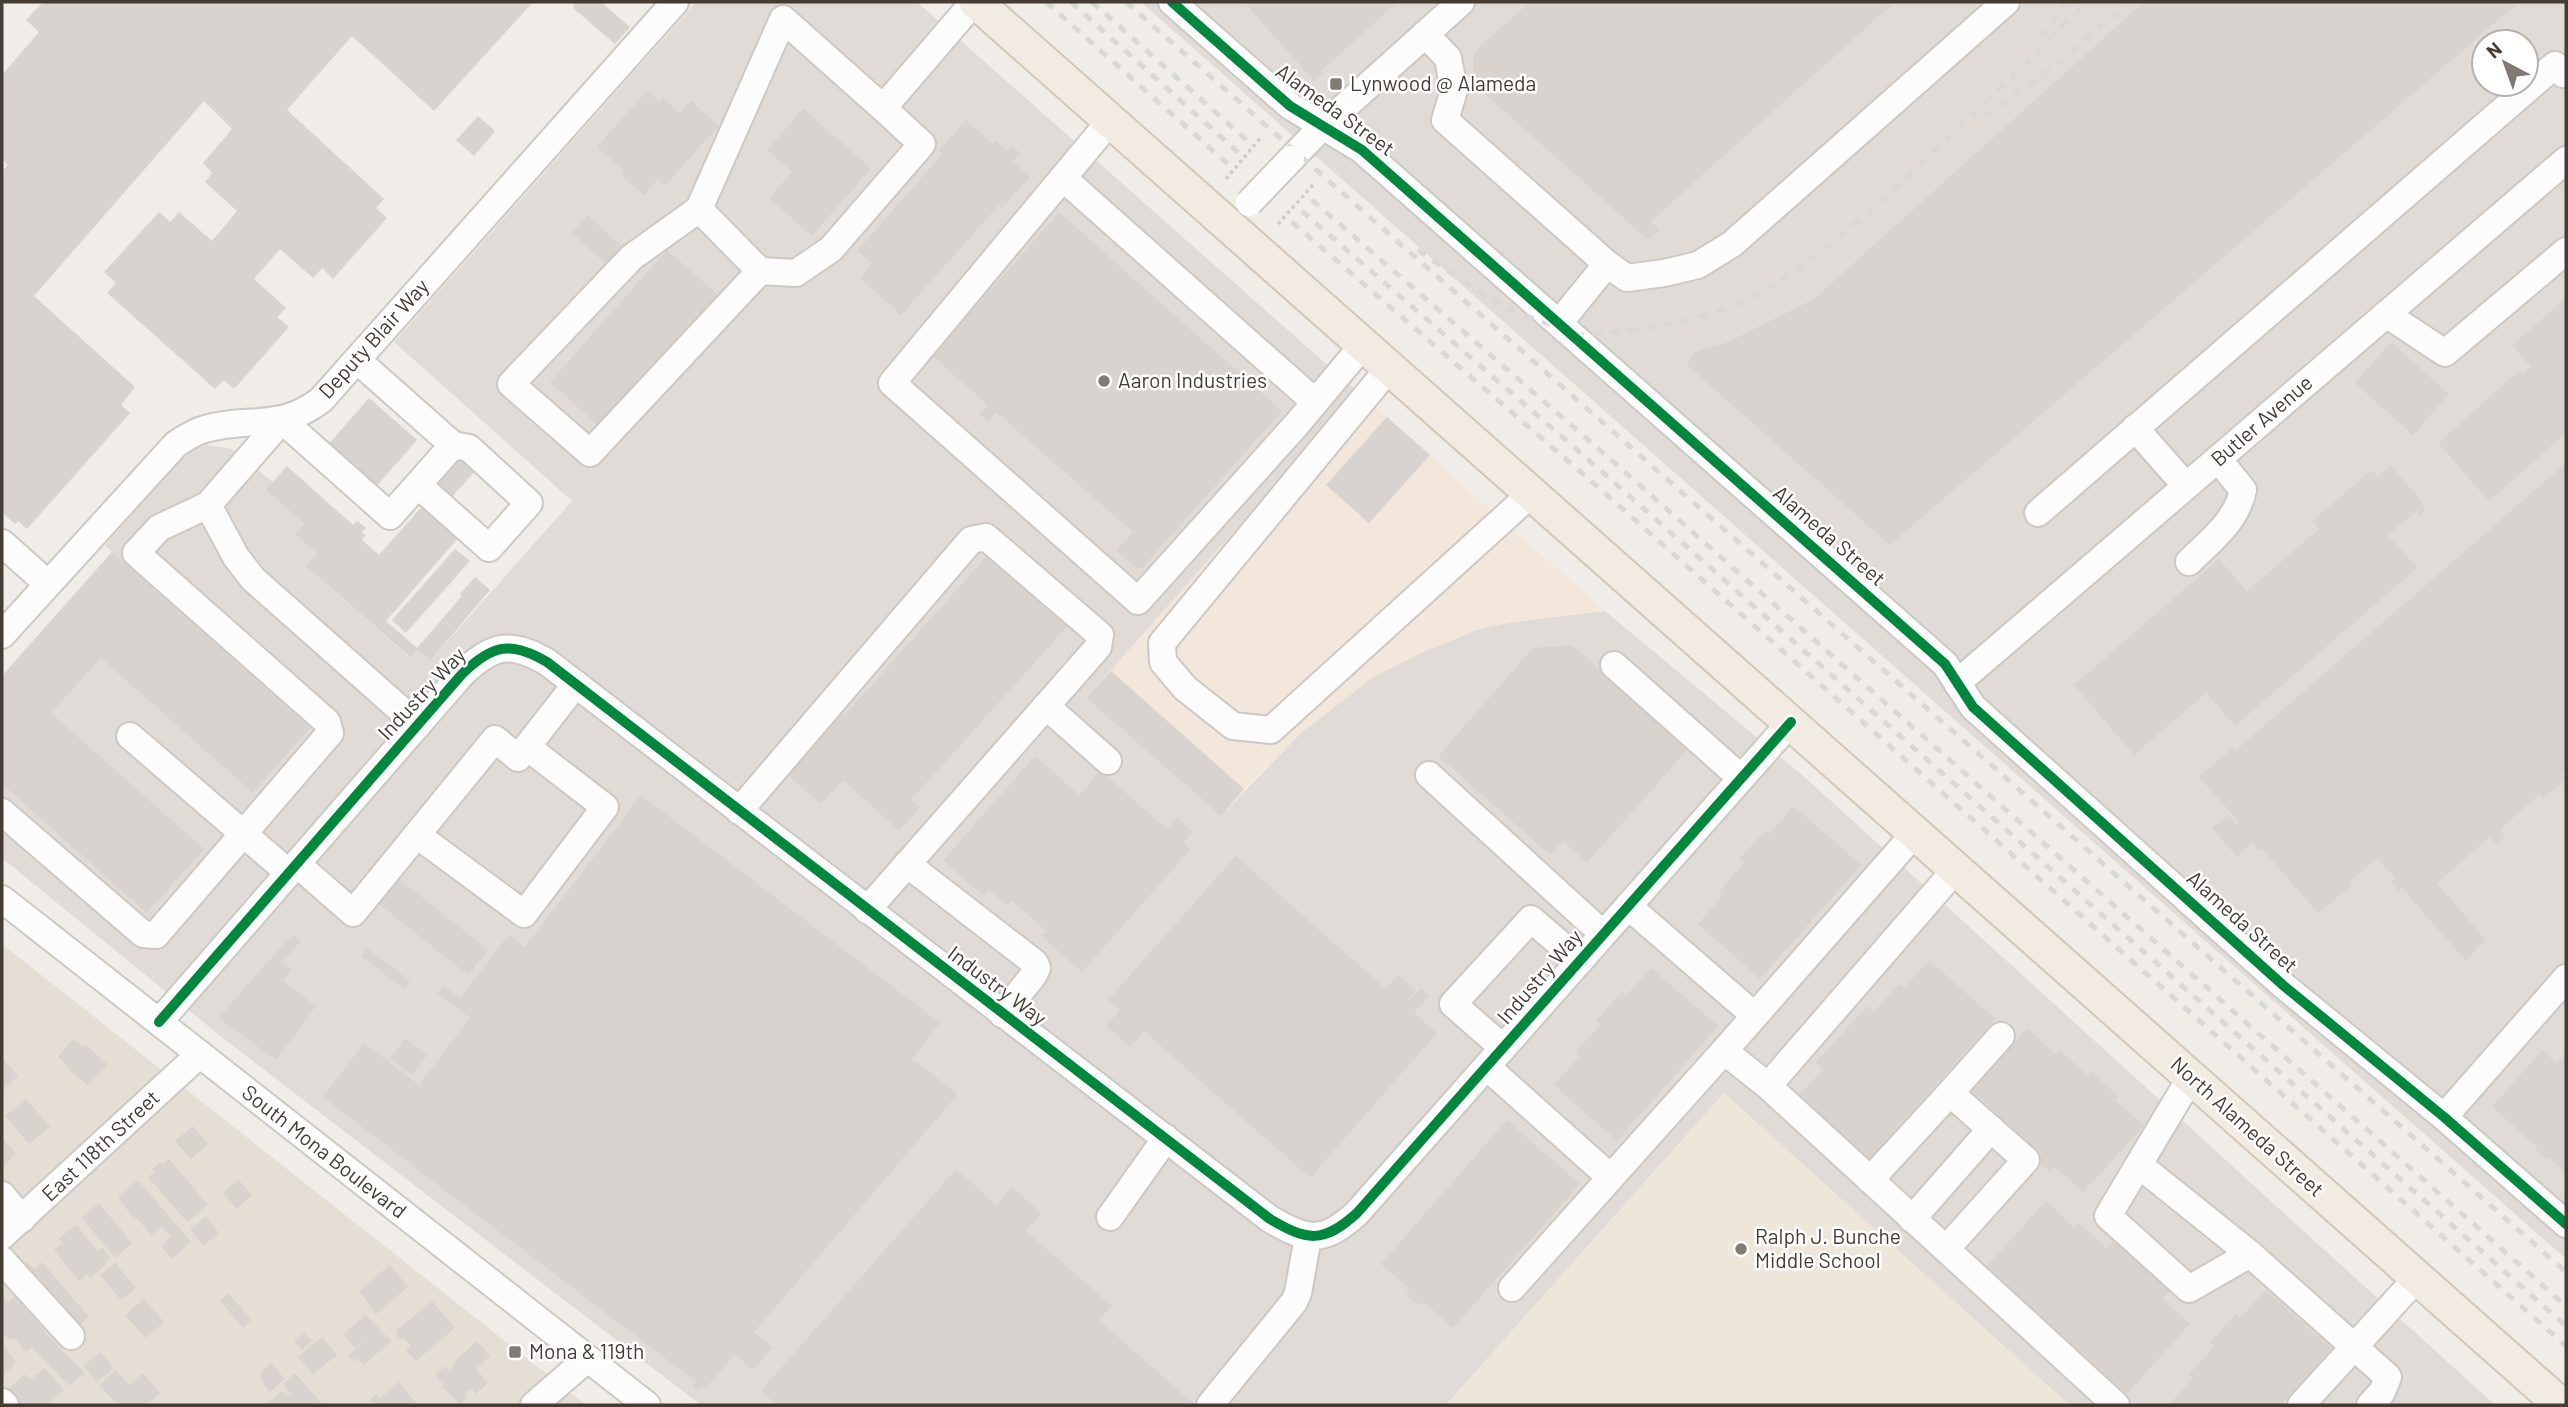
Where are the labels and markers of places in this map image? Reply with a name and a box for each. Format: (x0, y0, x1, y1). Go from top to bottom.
place label: Lynwood @ Alameda (1350, 70, 1536, 95)
marker: Lynwood @ Alameda (1328, 76, 1344, 92)
place label: Aaron Industries (1118, 367, 1267, 392)
marker: Aaron Industries (1096, 373, 1112, 389)
place label: Ralph J. Bunche Middle School (1755, 1223, 1901, 1272)
marker: Ralph J. Bunche Middle School (1733, 1241, 1749, 1257)
place label: Mona & 119th (529, 1338, 644, 1363)
marker: Mona & 119th (507, 1344, 523, 1360)

